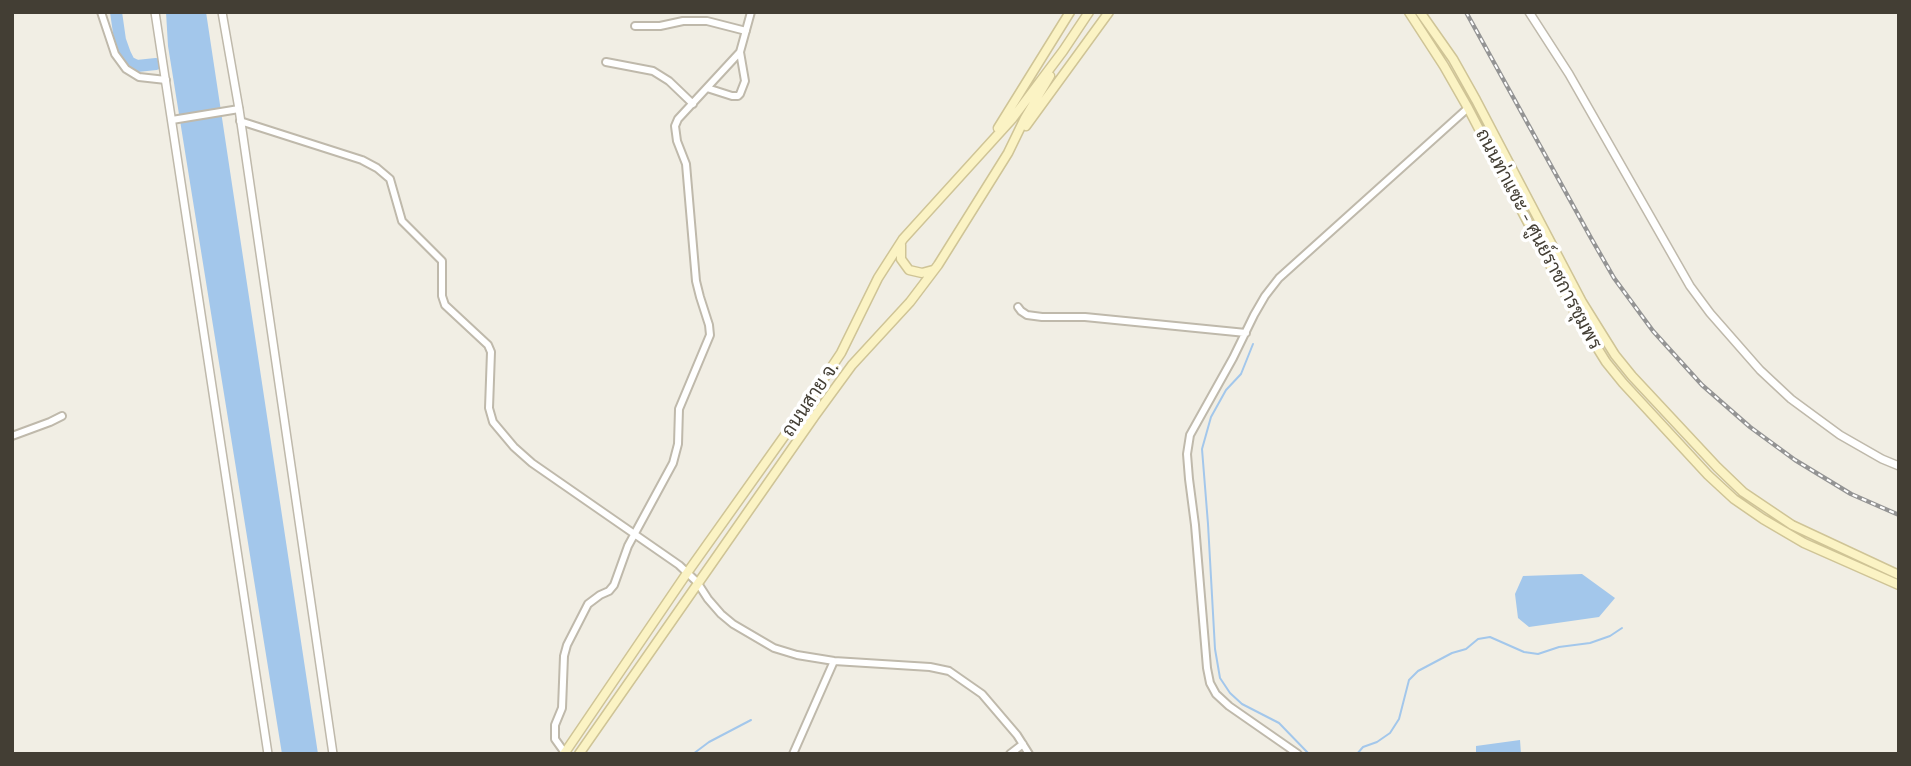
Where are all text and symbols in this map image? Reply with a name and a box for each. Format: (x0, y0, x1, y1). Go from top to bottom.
street label: ถนนท่าแซะ - ศูนย์ราชการชุมพร (1471, 125, 1607, 353)
street label: ถนนสาย จ. (777, 357, 843, 441)

